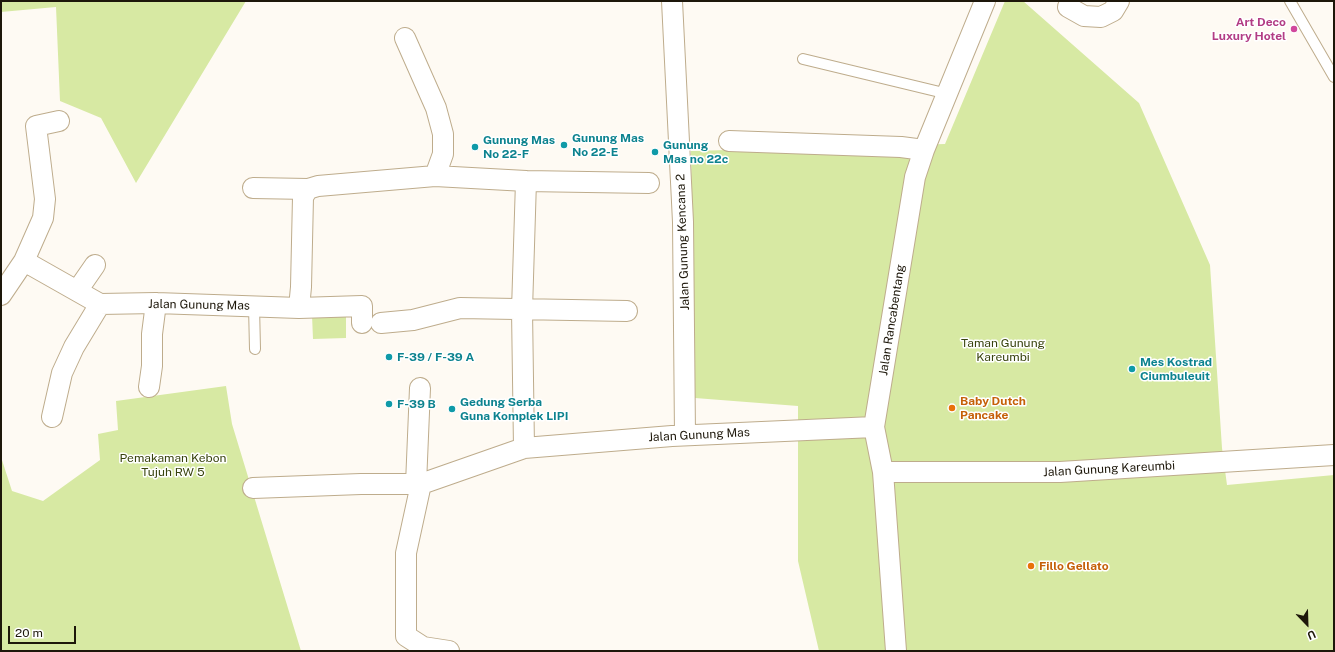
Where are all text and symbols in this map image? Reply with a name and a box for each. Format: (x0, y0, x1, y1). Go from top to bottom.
place label: Art Deco Luxury Hotel (1212, 15, 1286, 43)
marker: Art Deco Luxury Hotel (1289, 24, 1299, 34)
place label: Gunung Mas No 22-E (572, 131, 644, 159)
place label: Gunung Mas No 22-F (483, 133, 555, 161)
place label: Gunung Mas no 22c (663, 138, 728, 166)
marker: Gunung Mas No 22-E (559, 140, 569, 150)
marker: Gunung Mas No 22-F (470, 142, 480, 152)
marker: Gunung Mas no 22c (650, 147, 660, 157)
street label: Jalan Gunung Kencana 2 (673, 173, 693, 311)
street label: Jalan Rancabentang (876, 263, 908, 377)
street label: Jalan Gunung Mas (148, 297, 250, 313)
park label: Taman Gunung Kareumbi (961, 336, 1045, 364)
place label: F-39 / F-39 A (397, 350, 474, 364)
marker: F-39 / F-39 A (384, 352, 394, 362)
place label: Mes Kostrad Ciumbuleuit (1140, 355, 1212, 383)
marker: Mes Kostrad Ciumbuleuit (1127, 364, 1137, 374)
place label: Baby Dutch Pancake (960, 394, 1026, 422)
place label: Gedung Serba Guna Komplek LIPI (460, 395, 568, 423)
place label: F-39 B (397, 397, 436, 411)
marker: F-39 B (384, 399, 394, 409)
marker: Baby Dutch Pancake (947, 403, 957, 413)
marker: Gedung Serba Guna Komplek LIPI (447, 404, 457, 414)
street label: Jalan Gunung Mas (648, 425, 750, 445)
park label: Pemakaman Kebon Tujuh RW 5 (120, 451, 226, 479)
street label: Jalan Gunung Kareumbi (1043, 458, 1175, 480)
place label: Fillo Gellato (1039, 559, 1109, 573)
marker: Fillo Gellato (1026, 561, 1036, 571)
north arrow (1287, 604, 1327, 644)
scale bar (10, 618, 78, 644)
text: 20 m (15, 626, 43, 640)
text: U (1306, 628, 1318, 642)

